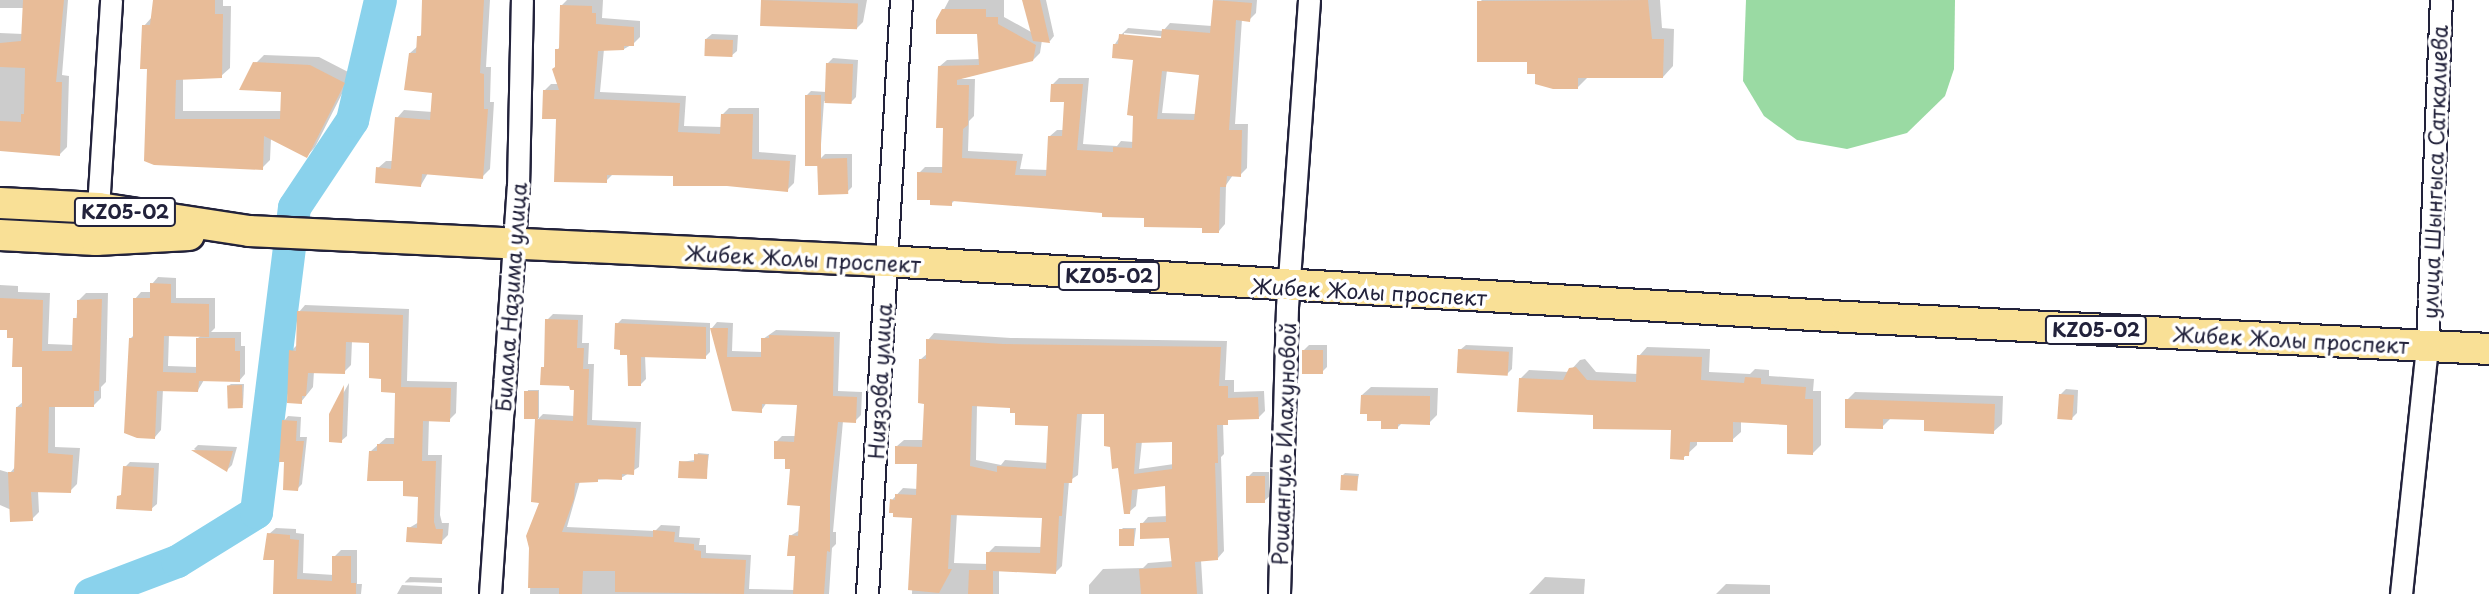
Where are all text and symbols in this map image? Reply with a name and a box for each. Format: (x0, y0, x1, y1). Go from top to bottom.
street label: улица Шынгыса Саткалиева (2416, 23, 2452, 321)
street label: Билала Назима улица (489, 180, 531, 414)
road number: KZ05-02 (72, 196, 178, 228)
street label: Жибек Жолы проспект (684, 239, 922, 277)
road number: KZ05-02 (1056, 260, 1162, 292)
street label: Жибек Жолы проспект (1250, 272, 1488, 310)
street label: Ниязова улица (862, 302, 896, 460)
road number: KZ05-02 (2044, 314, 2148, 346)
street label: Жибек Жолы проспект (2172, 320, 2410, 358)
street label: Рошангуль Илахуновой (1266, 322, 1300, 566)

